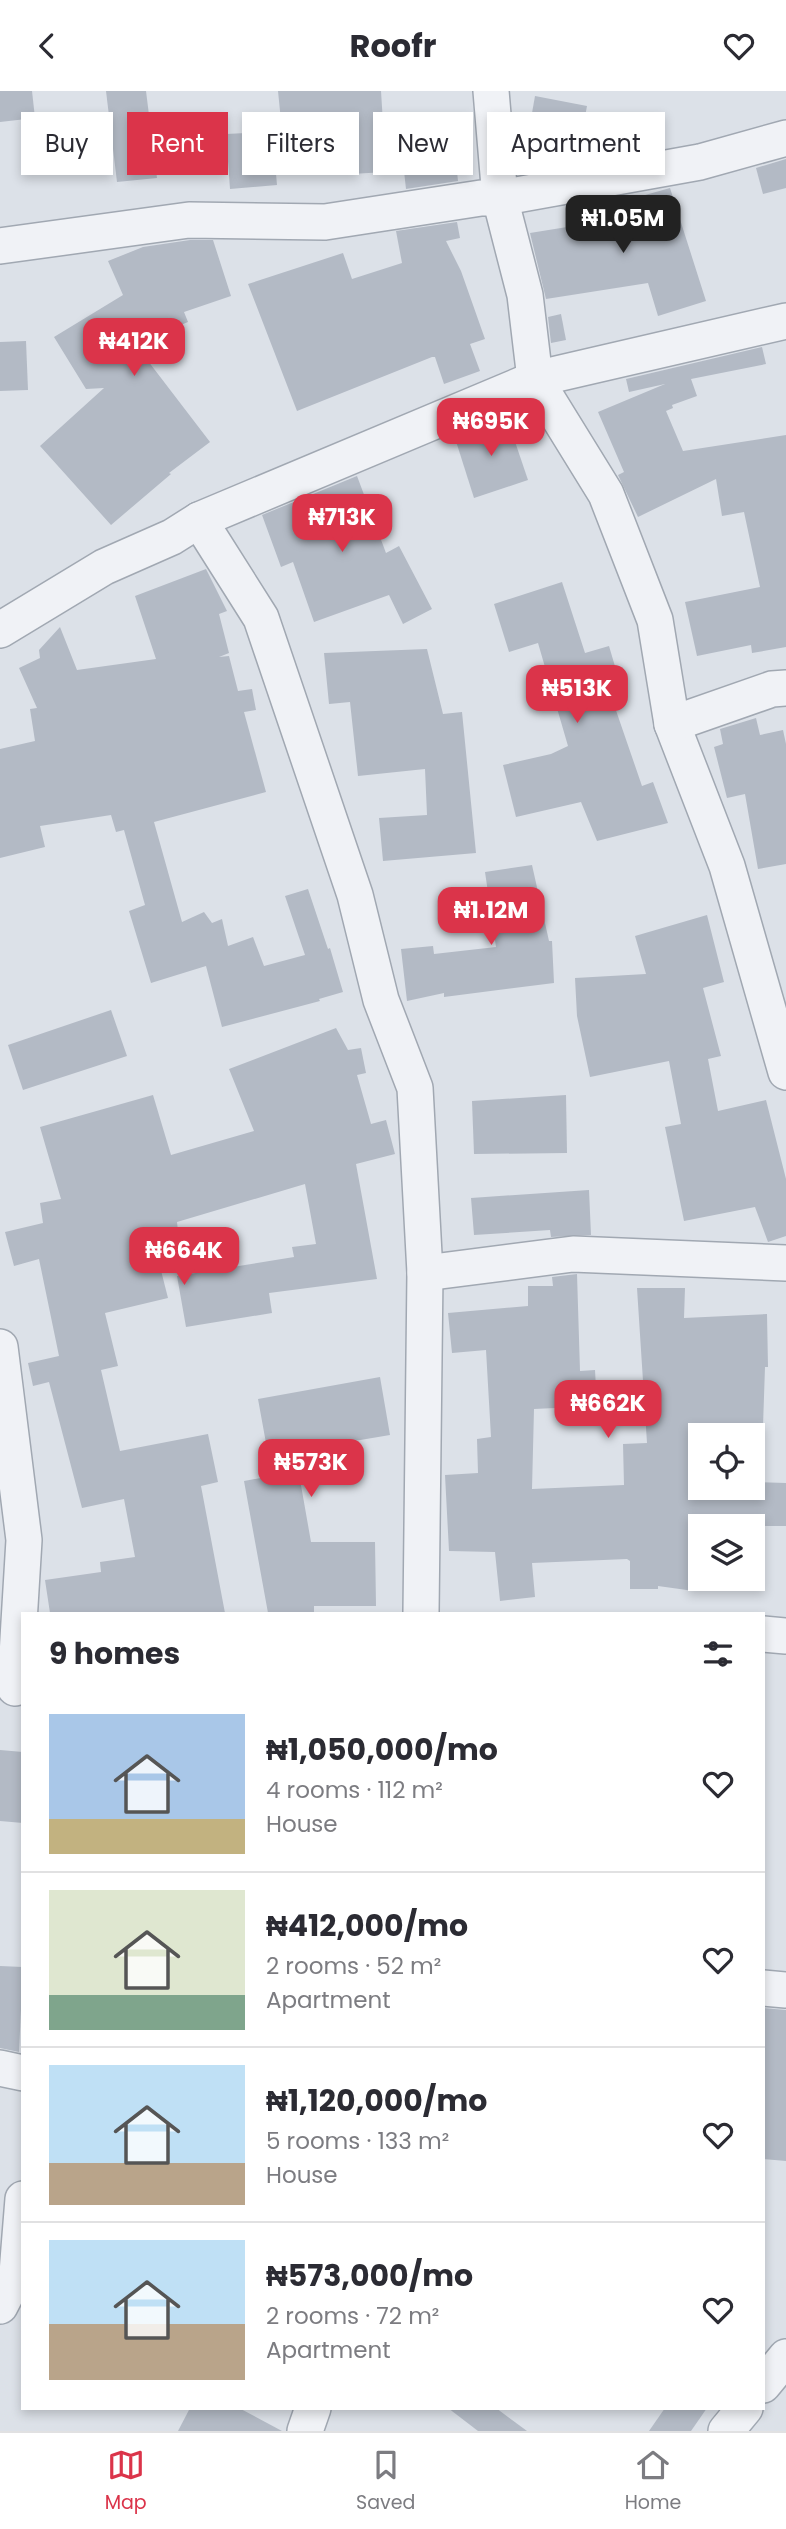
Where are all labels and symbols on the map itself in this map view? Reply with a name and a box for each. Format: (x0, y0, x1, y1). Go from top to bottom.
pin: ₦1.05M (566, 195, 680, 255)
pin: ₦412K (85, 319, 183, 378)
pin: ₦695K (442, 399, 540, 458)
pin: ₦713K (293, 495, 391, 554)
pin: ₦513K (528, 665, 626, 725)
pin: ₦1.12M (434, 887, 548, 947)
pin: ₦664K (135, 1227, 233, 1287)
pin: ₦662K (559, 1381, 657, 1440)
pin: ₦573K (262, 1439, 360, 1499)

